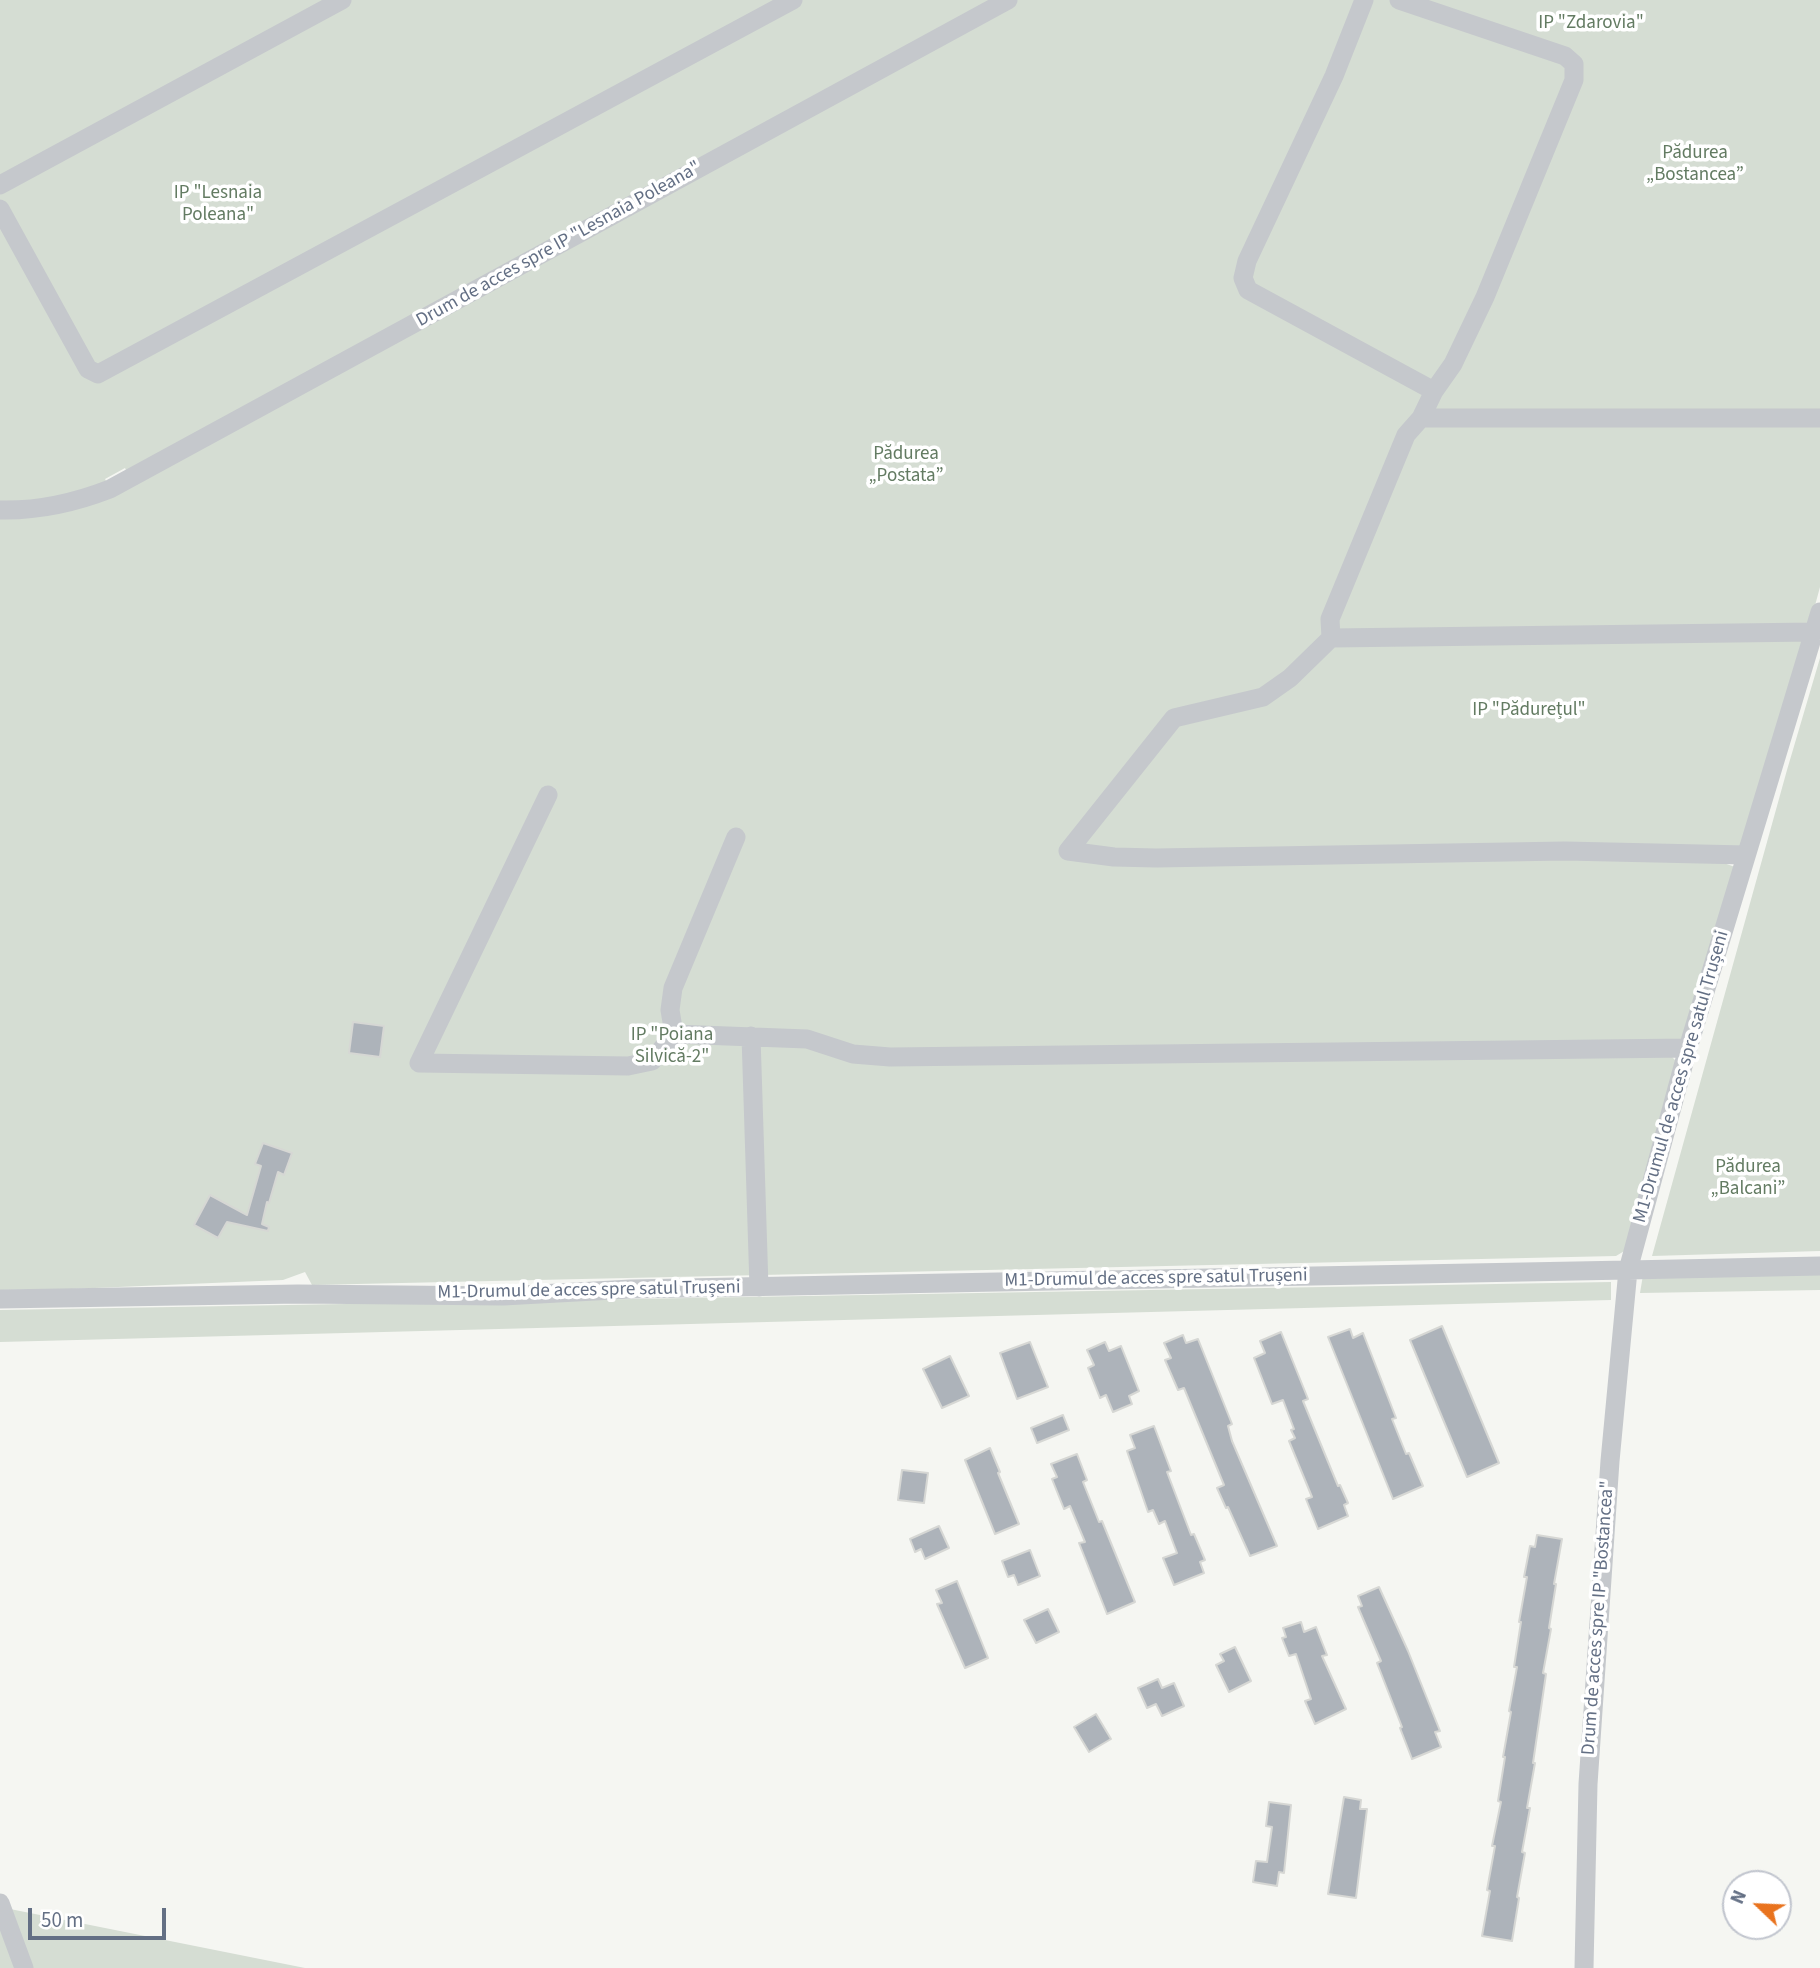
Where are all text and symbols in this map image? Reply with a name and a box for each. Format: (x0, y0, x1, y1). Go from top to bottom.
park label: IP "Zdarovia" (1538, 13, 1644, 35)
park label: Pădurea „Bostancea” (1646, 143, 1744, 187)
street label: Drum de acces spre IP "Lesnaia Poleana" (413, 157, 705, 333)
park label: IP "Lesnaia Poleana" (174, 183, 262, 227)
park label: Pădurea „Postata” (869, 444, 943, 488)
park label: IP "Pădurețul" (1472, 700, 1586, 722)
street label: M1-Drumul de acces spre satul Trușeni (1629, 928, 1735, 1226)
park label: IP "Poiana Silvică-2" (631, 1025, 713, 1069)
park label: Pădurea „Balcani” (1711, 1157, 1785, 1201)
street label: M1-Drumul de acces spre satul Trușeni (1004, 1265, 1308, 1293)
street label: M1-Drumul de acces spre satul Trușeni (437, 1277, 741, 1305)
street label: Drum de acces spre IP "Bostancea" (1578, 1480, 1620, 1756)
north arrow (1722, 1870, 1792, 1940)
text: N (1724, 1886, 1754, 1908)
scale bar (32, 1895, 170, 1939)
text: 50 m (41, 1905, 83, 1935)

